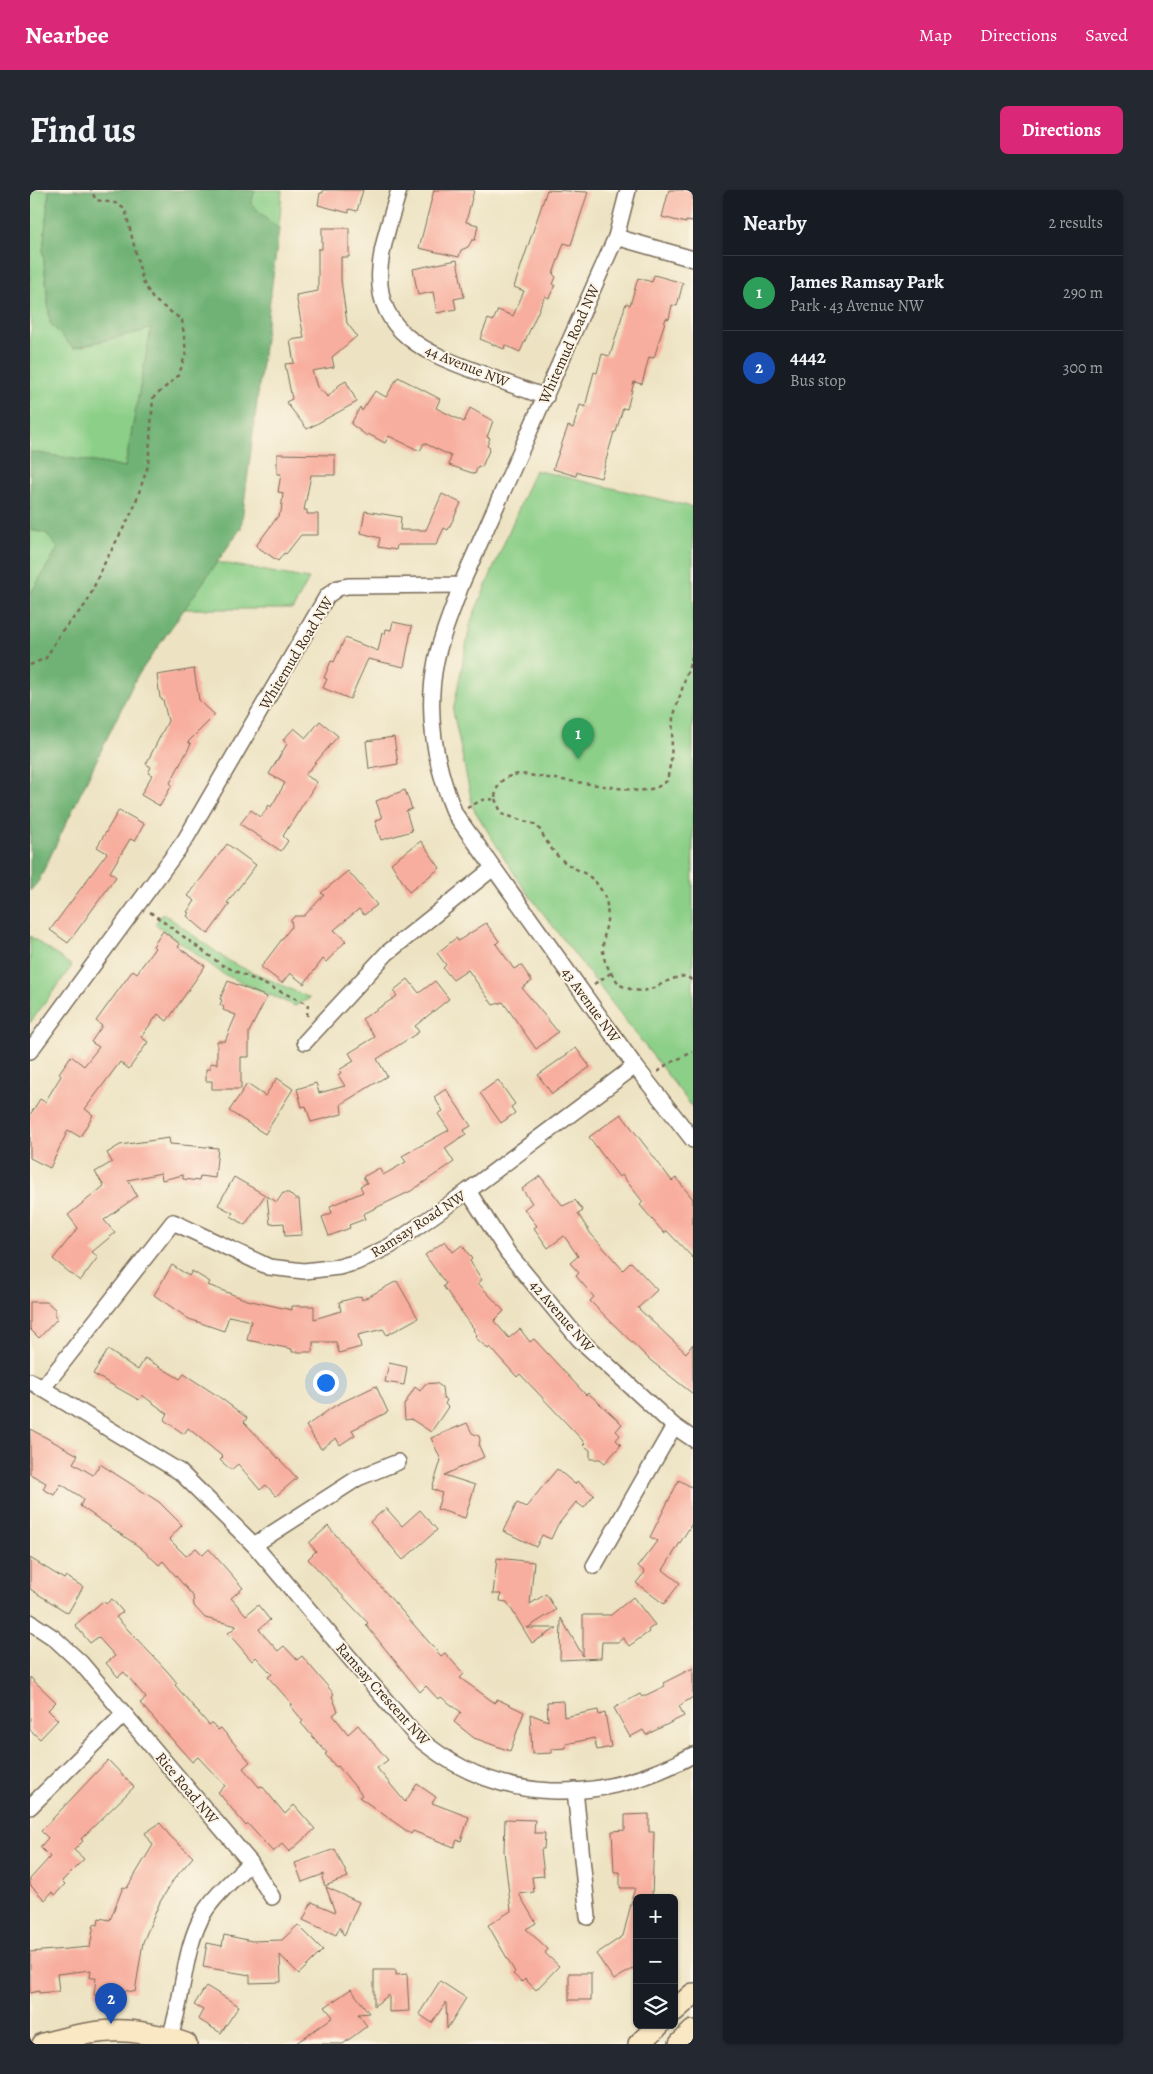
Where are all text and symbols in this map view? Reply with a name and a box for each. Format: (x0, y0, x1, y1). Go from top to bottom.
text: Nearbee (25, 19, 109, 51)
text: Map (919, 23, 952, 47)
text: Directions (980, 23, 1057, 47)
text: Saved (1085, 23, 1128, 47)
text: Find us (30, 106, 136, 154)
button: Directions (1000, 106, 1123, 154)
text: Nearby (743, 209, 806, 237)
text: 2 results (1048, 212, 1103, 234)
text: James Ramsay Park (790, 269, 944, 295)
street label: Whitemud Road NW (533, 281, 604, 408)
text: 1 (756, 282, 762, 304)
text: 290 m (1063, 282, 1103, 304)
text: Park · 43 Avenue NW (790, 295, 924, 317)
street label: 44 Avenue NW (422, 340, 512, 392)
text: 4442 (790, 344, 826, 370)
text: 2 (755, 357, 763, 379)
text: 300 m (1063, 357, 1103, 379)
text: Bus stop (790, 370, 846, 392)
street label: Whitemud Road NW (254, 593, 338, 714)
pin: 1 (562, 718, 594, 759)
street label: 43 Avenue NW (557, 963, 625, 1047)
street label: Ramsay Road NW (367, 1186, 469, 1262)
street label: 42 Avenue NW (525, 1276, 599, 1356)
your location (313, 1370, 339, 1396)
street label: Ramsay Crescent NW (331, 1638, 435, 1750)
street label: Rice Road NW (151, 1748, 223, 1828)
map controls (633, 1894, 678, 2029)
button: + (633, 1894, 678, 1939)
button: − (633, 1939, 678, 1984)
pin: 2 (95, 1983, 127, 2024)
button: layers (633, 1984, 678, 2029)

